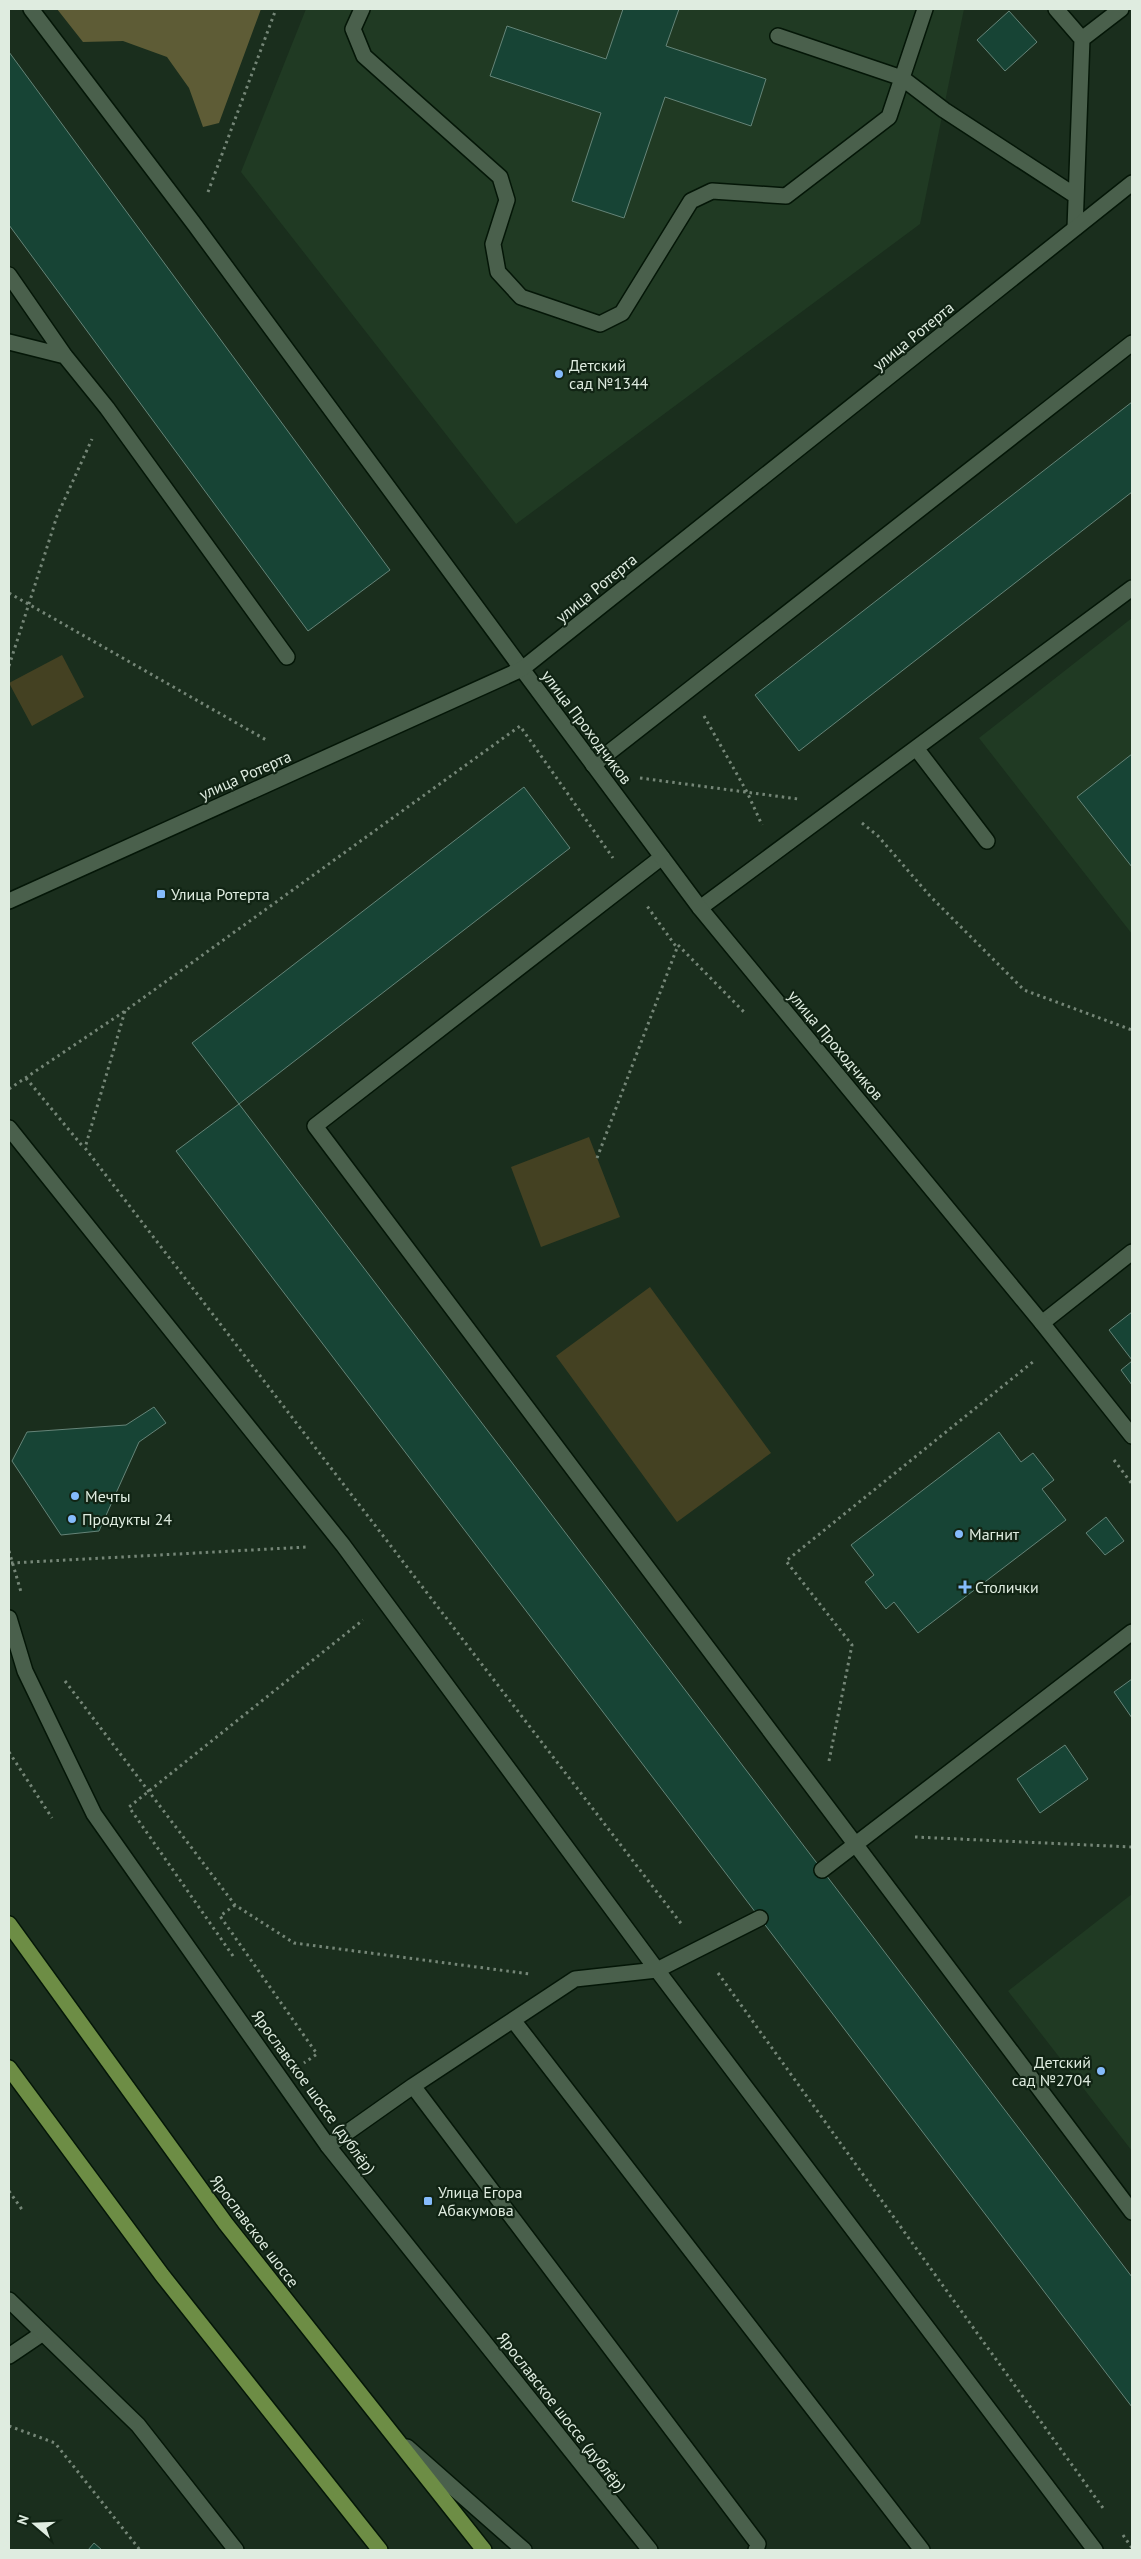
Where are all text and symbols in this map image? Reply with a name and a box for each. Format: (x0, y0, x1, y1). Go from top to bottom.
street label: улица Ротерта (868, 297, 958, 375)
place label: Детский сад №1344 (569, 355, 649, 393)
marker: Детский сад №1344 (553, 368, 565, 380)
street label: улица Ротерта (551, 549, 641, 627)
street label: улица Проходчиков (537, 666, 637, 788)
street label: улица Ротерта (196, 746, 294, 804)
place label: Улица Ротерта (171, 884, 270, 904)
marker: Улица Ротерта (155, 888, 167, 900)
street label: улица Проходчиков (784, 986, 888, 1104)
place label: Мечты (85, 1486, 131, 1506)
marker: Мечты (69, 1490, 81, 1502)
place label: Продукты 24 (82, 1509, 172, 1529)
marker: Продукты 24 (66, 1513, 78, 1525)
place label: Магнит (969, 1524, 1020, 1544)
marker: Магнит (953, 1528, 965, 1540)
place label: Столички (975, 1577, 1039, 1597)
marker: Столички (959, 1581, 971, 1593)
street label: Ярославское шоссе (дублёр) (248, 2006, 380, 2178)
place label: Детский сад №2704 (1012, 2052, 1091, 2090)
marker: Детский сад №2704 (1095, 2065, 1107, 2077)
street label: Ярославское шоссе (206, 2171, 304, 2291)
place label: Улица Егора Абакумова (438, 2182, 523, 2220)
marker: Улица Егора Абакумова (422, 2195, 434, 2207)
street label: Ярославское шоссе (дублёр) (493, 2328, 631, 2496)
north arrow (10, 2499, 60, 2549)
text: N (13, 2512, 33, 2527)

